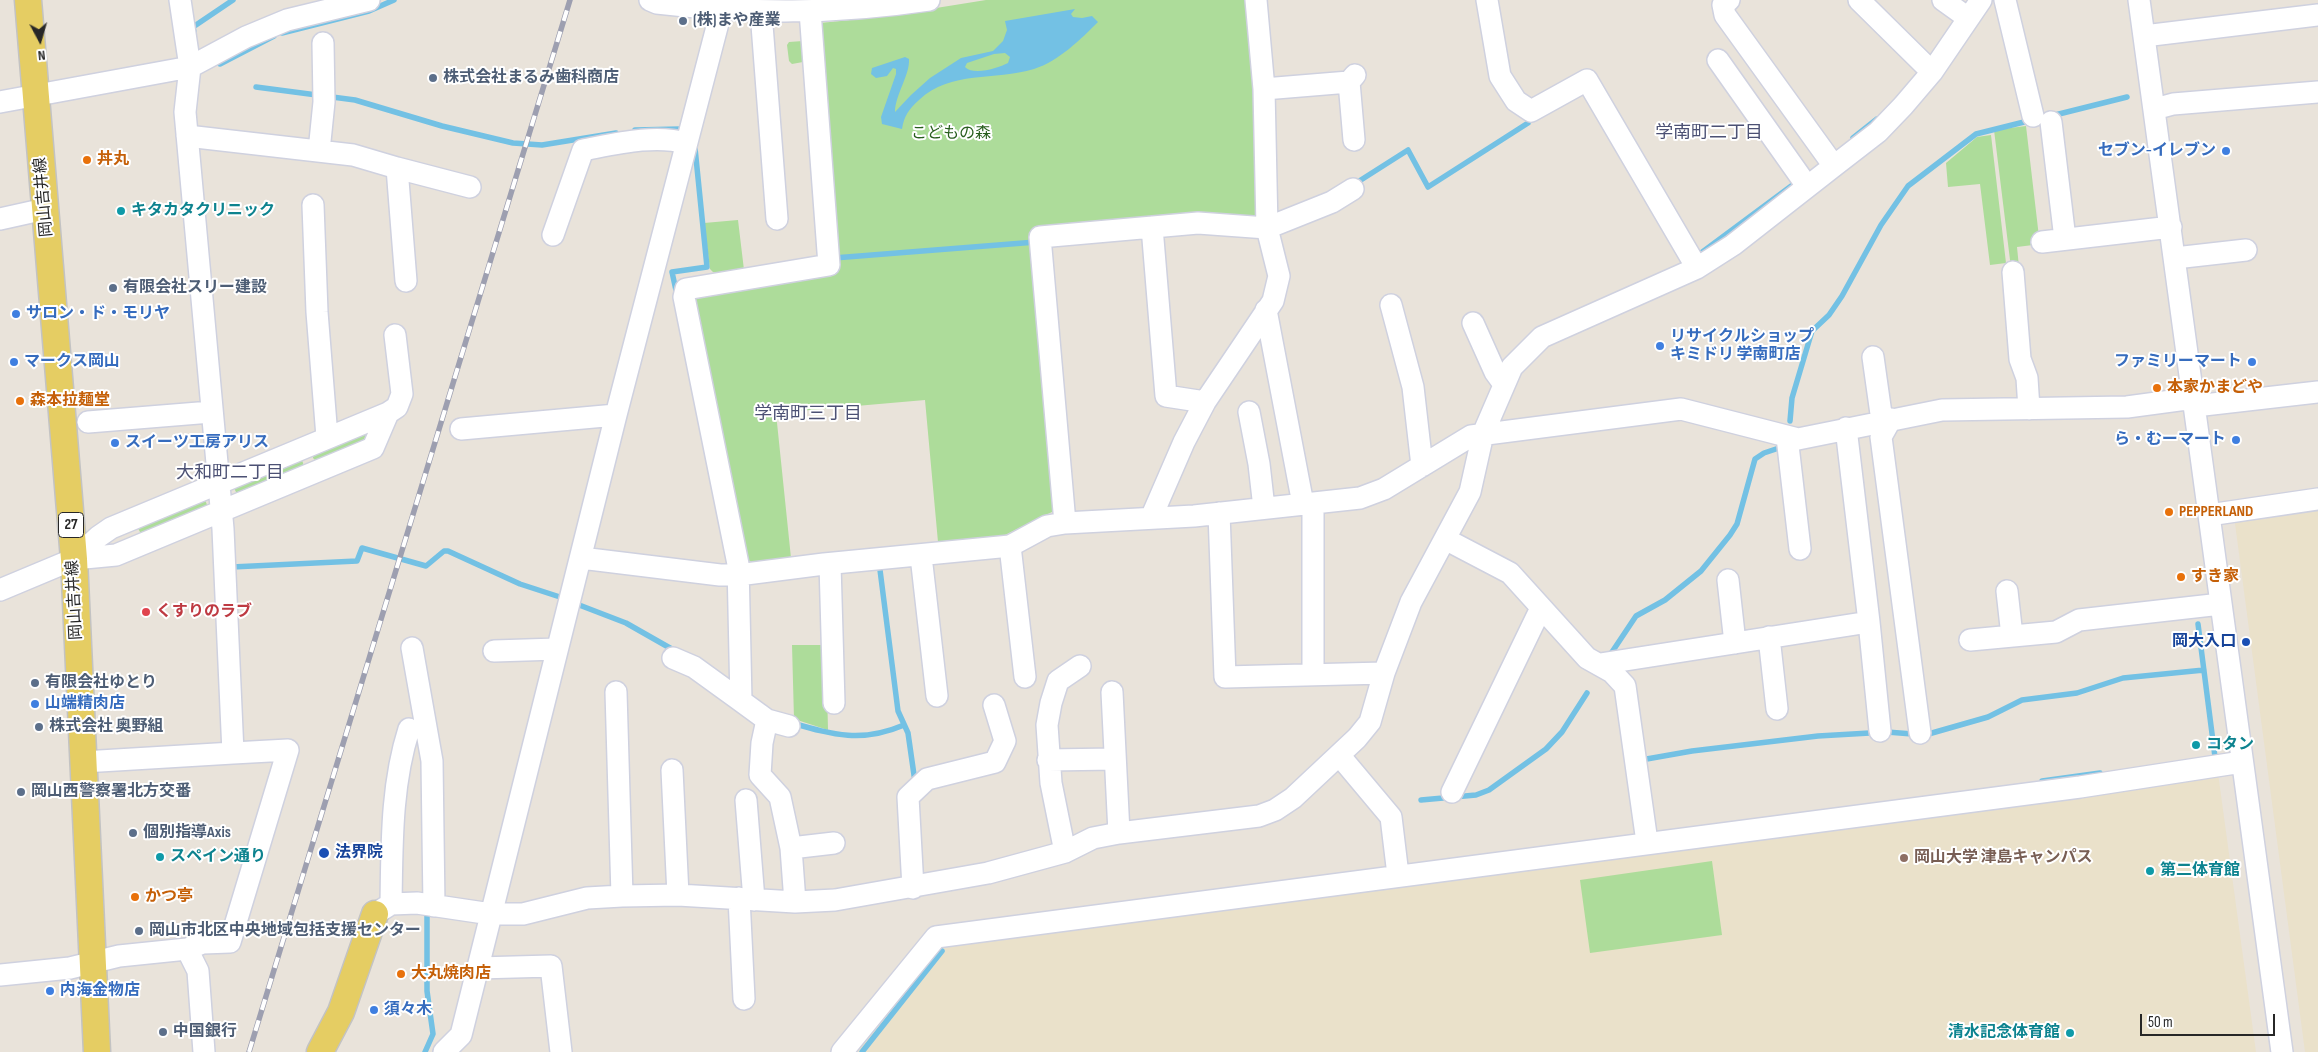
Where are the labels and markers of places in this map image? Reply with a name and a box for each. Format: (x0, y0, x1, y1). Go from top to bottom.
place label: (株)まや産業 (693, 11, 780, 31)
marker: (株)まや産業 (677, 15, 689, 27)
place label: 株式会社まるみ歯科商店 (443, 68, 619, 88)
marker: 株式会社まるみ歯科商店 (427, 72, 439, 84)
place label: セブン-イレブン (2098, 141, 2216, 161)
marker: セブン-イレブン (2220, 145, 2232, 157)
place label: 丼丸 (97, 150, 129, 170)
marker: 丼丸 (81, 154, 93, 166)
place label: キタカタクリニック (131, 201, 275, 221)
marker: キタカタクリニック (115, 205, 127, 217)
place label: 有限会社スリー建設 (123, 278, 267, 298)
marker: 有限会社スリー建設 (107, 282, 119, 294)
place label: サロン・ド・モリヤ (26, 304, 170, 324)
marker: サロン・ド・モリヤ (10, 308, 22, 320)
place label: リサイクルショップ キミドリ 学南町店 (1670, 327, 1814, 365)
marker: リサイクルショップ キミドリ 学南町店 (1654, 340, 1666, 352)
place label: マークス岡山 (24, 352, 120, 372)
place label: ファミリーマート (2114, 352, 2242, 372)
marker: マークス岡山 (8, 356, 20, 368)
marker: ファミリーマート (2246, 356, 2258, 368)
place label: 本家かまどや (2167, 378, 2263, 398)
marker: 本家かまどや (2151, 382, 2163, 394)
place label: 森本拉麺堂 (30, 391, 110, 411)
marker: 森本拉麺堂 (14, 395, 26, 407)
place label: ら・むーマート (2114, 430, 2226, 450)
place label: スイーツ工房アリス (125, 433, 269, 453)
marker: ら・むーマート (2230, 434, 2242, 446)
marker: スイーツ工房アリス (109, 437, 121, 449)
place label: PEPPERLAND (2179, 502, 2253, 522)
marker: PEPPERLAND (2163, 506, 2175, 518)
place label: すき家 (2191, 567, 2239, 587)
marker: すき家 (2175, 571, 2187, 583)
place label: くすりのラブ (156, 602, 252, 622)
marker: くすりのラブ (140, 606, 152, 618)
place label: 岡大入口 (2172, 632, 2236, 652)
marker: 岡大入口 (2240, 636, 2252, 648)
place label: 有限会社ゆとり (45, 673, 157, 693)
marker: 有限会社ゆとり (29, 677, 41, 689)
place label: 山端精肉店 (45, 694, 125, 714)
marker: 山端精肉店 (29, 698, 41, 710)
place label: 株式会社 奥野組 (49, 717, 163, 737)
marker: 株式会社 奥野組 (33, 721, 45, 733)
place label: コタン (2206, 735, 2254, 755)
marker: コタン (2190, 739, 2202, 751)
place label: 岡山西警察署北方交番 (31, 782, 191, 802)
marker: 岡山西警察署北方交番 (15, 786, 27, 798)
place label: 個別指導Axis (143, 823, 231, 843)
marker: 個別指導Axis (127, 827, 139, 839)
place label: 法界院 (335, 843, 383, 863)
marker: 法界院 (317, 846, 331, 860)
place label: スペイン通り (170, 847, 266, 867)
place label: 岡山大学 津島キャンパス (1914, 848, 2092, 868)
marker: スペイン通り (154, 851, 166, 863)
marker: 岡山大学 津島キャンパス (1898, 852, 1910, 864)
place label: 第二体育館 (2160, 861, 2240, 881)
marker: 第二体育館 (2144, 865, 2156, 877)
place label: かつ亭 (145, 887, 193, 907)
marker: かつ亭 (129, 891, 141, 903)
place label: 岡山市北区中央地域包括支援センター (149, 921, 421, 941)
marker: 岡山市北区中央地域包括支援センター (133, 925, 145, 937)
place label: 大丸焼肉店 (411, 964, 491, 984)
marker: 大丸焼肉店 (395, 968, 407, 980)
place label: 内海金物店 (60, 981, 140, 1001)
marker: 内海金物店 (44, 985, 56, 997)
place label: 須々木 (384, 1000, 432, 1020)
marker: 須々木 (368, 1004, 380, 1016)
place label: 中国銀行 (173, 1022, 237, 1042)
place label: 清水記念体育館 (1948, 1023, 2060, 1043)
marker: 中国銀行 (157, 1026, 169, 1038)
marker: 清水記念体育館 (2064, 1027, 2076, 1039)

